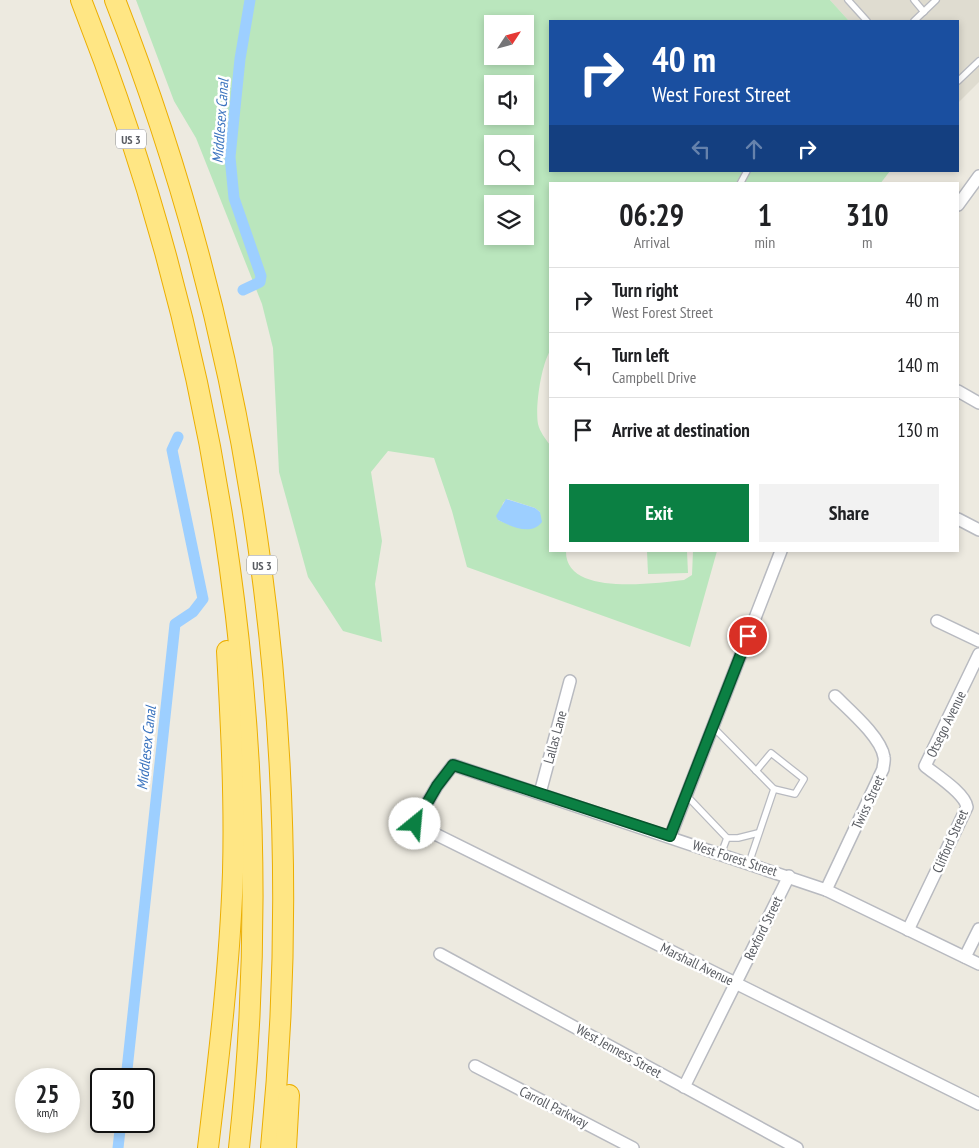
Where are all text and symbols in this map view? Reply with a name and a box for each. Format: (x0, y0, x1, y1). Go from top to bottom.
north arrow (484, 15, 534, 65)
map controls (484, 15, 534, 245)
text: 40 m (652, 36, 716, 82)
icon: right (569, 40, 634, 105)
button: sound (484, 75, 534, 125)
water label: Middlesex Canal (208, 77, 233, 164)
text: West Forest Street (652, 80, 791, 108)
road number: US 3 (116, 130, 146, 148)
button: search (484, 135, 534, 185)
icon: left (687, 135, 715, 163)
icon: ahead (740, 135, 768, 163)
icon: right (793, 135, 821, 163)
button: layers (484, 195, 534, 245)
text: 06:29 (619, 195, 684, 234)
text: 1 (758, 195, 772, 234)
text: 310 (846, 195, 889, 234)
text: Arrival (634, 232, 670, 252)
text: min (754, 232, 775, 252)
text: m (862, 232, 872, 252)
text: Turn right (612, 278, 678, 302)
icon: right (569, 286, 597, 314)
text: 40 m (906, 288, 939, 312)
text: West Forest Street (612, 302, 713, 322)
text: Turn left (612, 343, 669, 367)
icon: left (569, 351, 597, 379)
text: 140 m (897, 353, 939, 377)
text: Campbell Drive (612, 367, 696, 387)
icon: arrive (569, 416, 597, 444)
text: Arrive at destination (612, 418, 750, 442)
text: 130 m (897, 418, 939, 442)
button: Exit (569, 484, 749, 542)
button: Share (759, 484, 939, 542)
road number: US 3 (247, 556, 277, 574)
pin (727, 615, 769, 657)
icon: arrive (734, 622, 762, 650)
street label: Otsego Avenue (922, 687, 970, 760)
water label: Middlesex Canal (132, 704, 160, 791)
street label: Lallas Lane (539, 708, 571, 765)
street label: Twiss Street (848, 772, 888, 832)
position arrow (388, 797, 440, 849)
street label: Clifford Street (928, 806, 972, 876)
street label: West Forest Street (690, 836, 780, 880)
street label: Rexford Street (740, 893, 786, 963)
street label: Marshall Avenue (657, 939, 737, 990)
street label: West Jenness Street (573, 1020, 665, 1082)
speed limit sign: 30 (90, 1068, 155, 1133)
text: 25 (36, 1078, 59, 1110)
street label: Carroll Parkway (517, 1082, 592, 1132)
text: km/h (37, 1105, 58, 1120)

